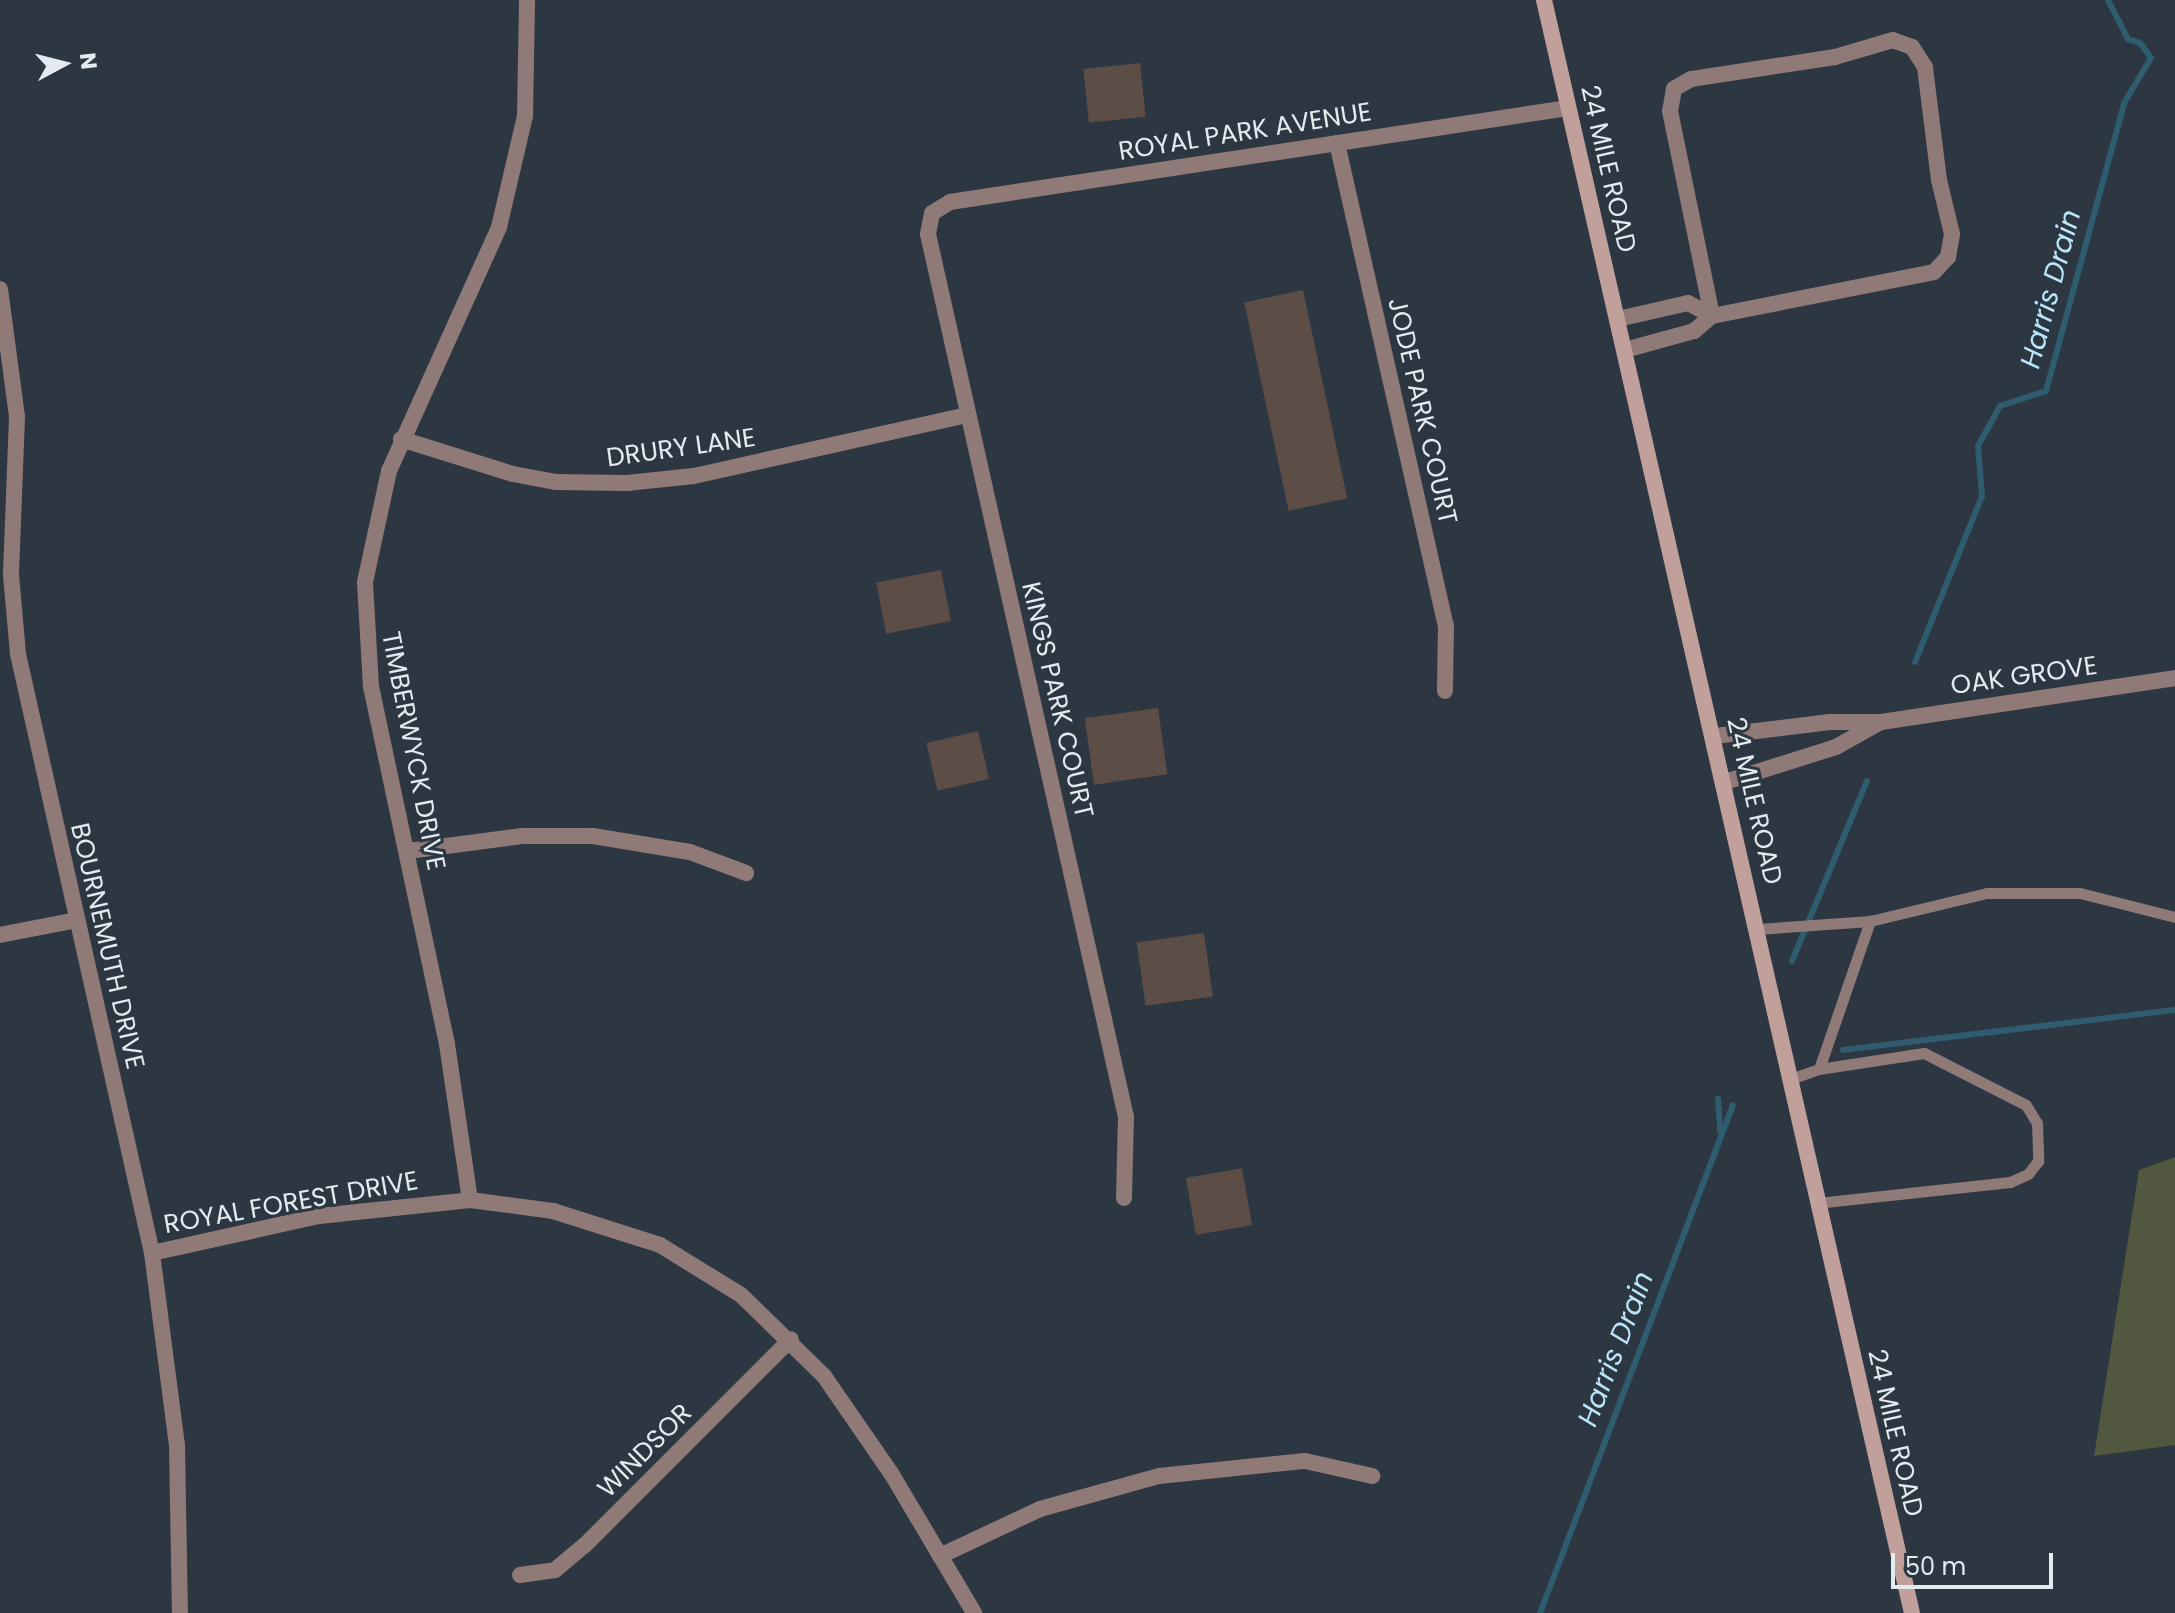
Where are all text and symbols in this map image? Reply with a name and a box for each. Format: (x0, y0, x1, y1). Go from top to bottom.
north arrow (24, 24, 104, 104)
text: N (72, 51, 105, 71)
street label: 24 MILE ROAD (1574, 82, 1642, 256)
street label: ROYAL PARK AVENUE (1116, 97, 1374, 167)
water label: Harris Drain (2014, 206, 2088, 372)
street label: JODE PARK COURT (1381, 295, 1463, 527)
street label: DRURY LANE (605, 422, 757, 474)
street label: KINGS PARK COURT (1015, 579, 1099, 821)
street label: TIMBERWYCK DRIVE (375, 629, 451, 873)
street label: OAK GROVE (1949, 650, 2099, 702)
street label: 24 MILE ROAD (1720, 714, 1788, 888)
street label: BOURNEMUTH DRIVE (63, 820, 151, 1072)
street label: ROYAL FOREST DRIVE (161, 1165, 421, 1241)
water label: Harris Drain (1571, 1267, 1661, 1431)
street label: 24 MILE ROAD (1861, 1346, 1929, 1520)
street label: WINDSOR (592, 1398, 698, 1504)
scale bar (1895, 1537, 2057, 1587)
text: 50 m (1905, 1550, 1966, 1583)

